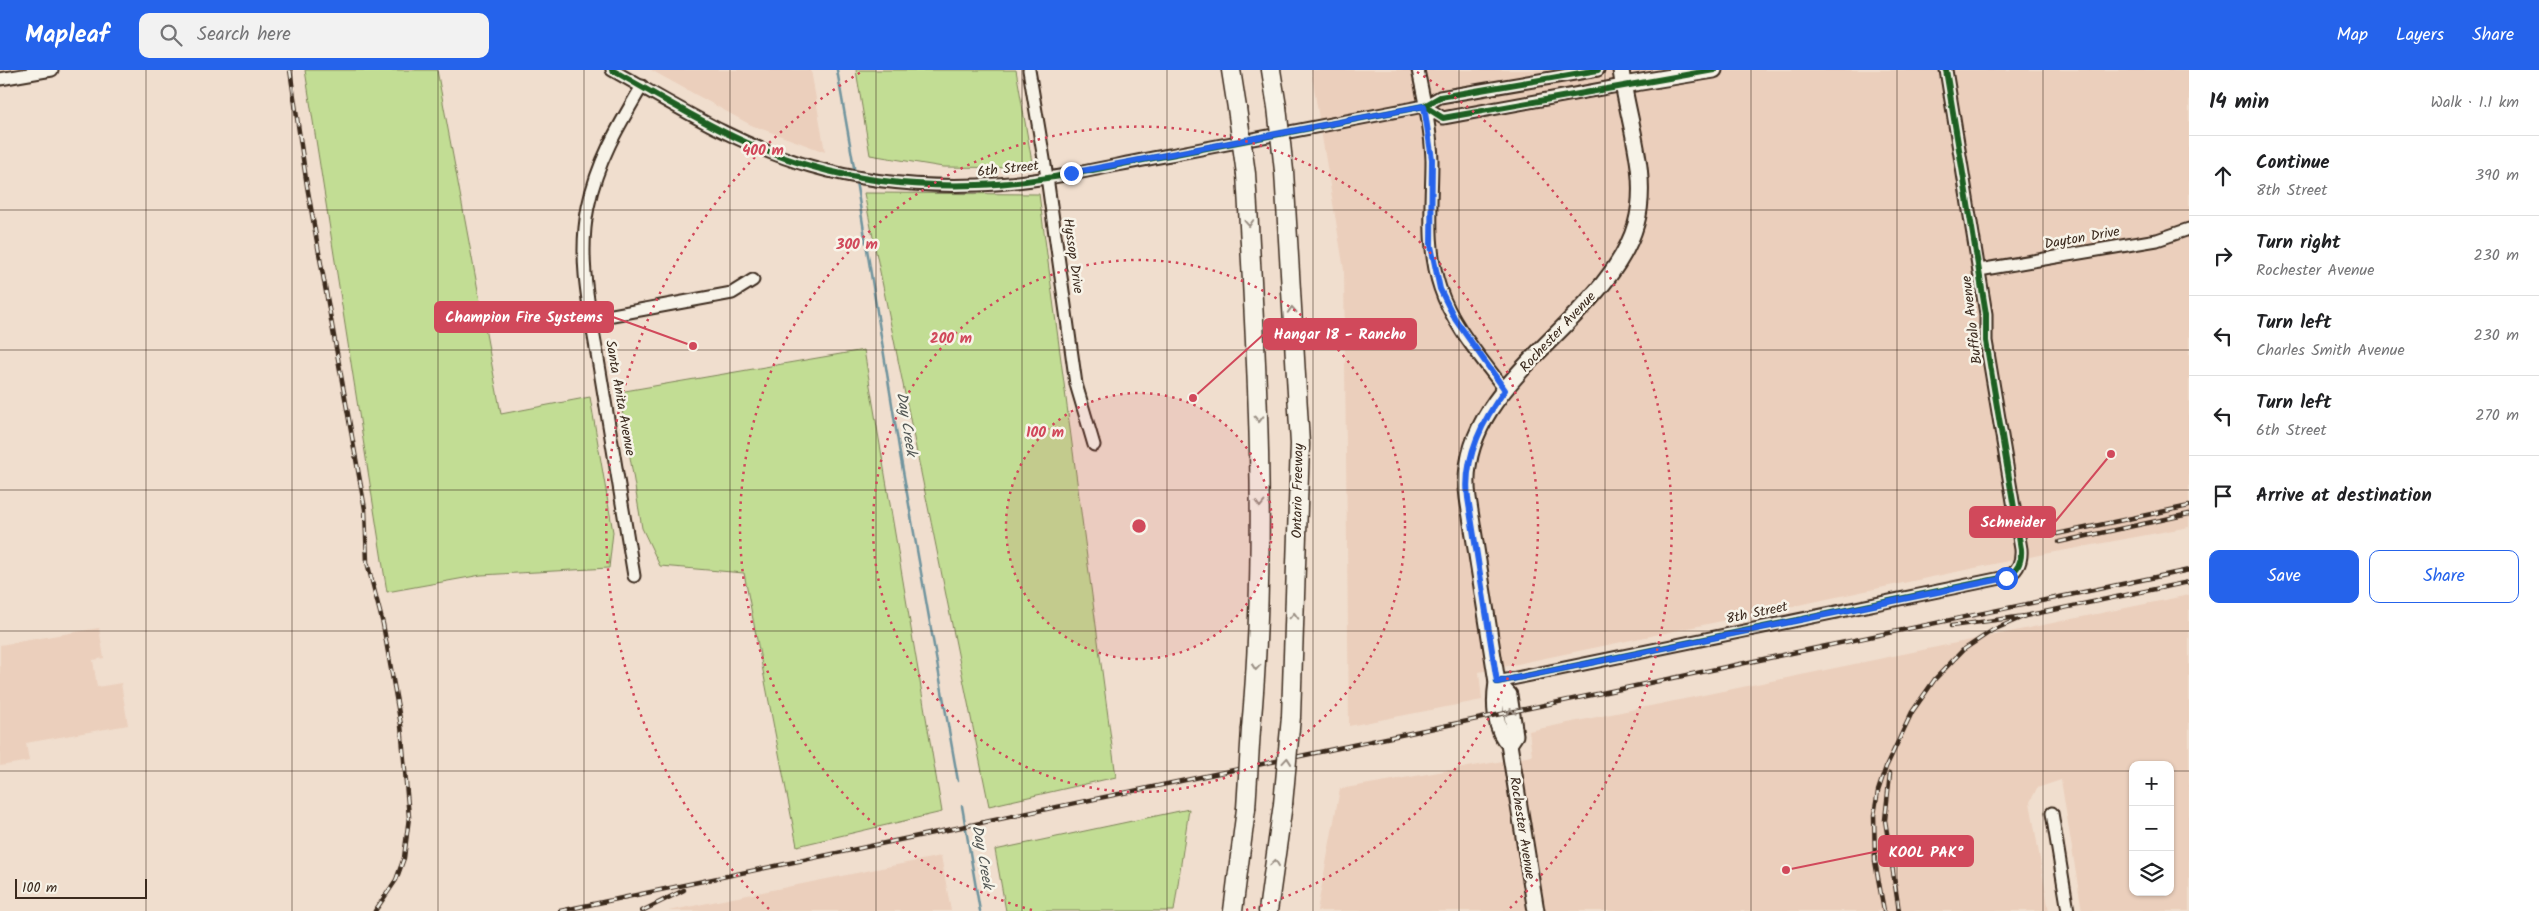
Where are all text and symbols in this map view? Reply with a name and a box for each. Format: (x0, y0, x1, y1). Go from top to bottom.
search box (139, 13, 489, 58)
text: Mapleaf (25, 16, 109, 55)
text: Search here (197, 20, 291, 50)
icon: search (157, 21, 185, 49)
text: Map (2337, 21, 2368, 50)
text: Layers (2396, 21, 2444, 50)
text: Share (2472, 21, 2514, 50)
text: 14 min (2209, 86, 2269, 119)
text: Walk · 1.1 km (2430, 90, 2519, 115)
text: 400 m (742, 139, 784, 163)
text: Continue (2256, 148, 2329, 178)
street label: 6th Street (976, 155, 1040, 183)
route end (1060, 162, 1083, 185)
icon: ahead (2209, 162, 2237, 190)
text: 390 m (2475, 163, 2519, 188)
text: 8th Street (2256, 178, 2327, 203)
street label: Hyssop Drive (1057, 217, 1089, 296)
one-way arrow (1243, 219, 1254, 227)
street label: Dayton Drive (2043, 220, 2122, 255)
text: Turn right (2256, 228, 2341, 258)
text: 300 m (835, 233, 878, 257)
icon: right (2209, 242, 2237, 270)
text: 230 m (2473, 243, 2519, 268)
text: Rochester Avenue (2256, 258, 2375, 283)
street label: Buffalo Avenue (1956, 274, 1988, 366)
street label: Rochester Avenue (1515, 286, 1602, 377)
callout: Champion Fire Systems (435, 302, 613, 332)
one-way arrow (1287, 305, 1298, 313)
text: Champion Fire Systems (445, 306, 603, 330)
text: Turn left (2256, 308, 2331, 338)
callout: Hangar 18 - Rancho (1264, 319, 1416, 349)
icon: left (2209, 322, 2237, 350)
text: Hangar 18 - Rancho (1274, 323, 1406, 347)
text: 230 m (2473, 323, 2519, 348)
text: 200 m (930, 327, 972, 351)
street label: Santa Anita Avenue (599, 338, 641, 458)
text: Charles Smith Avenue (2256, 338, 2405, 363)
text: Turn left (2256, 388, 2331, 418)
water label: Day Creek (889, 390, 923, 460)
icon: left (2209, 402, 2237, 430)
text: 270 m (2475, 403, 2519, 428)
one-way arrow (1254, 415, 1265, 423)
text: 6th Street (2256, 418, 2327, 443)
text: 100 m (1026, 421, 1064, 445)
street label: Ontario Freeway (1286, 443, 1310, 539)
text: Arrive at destination (2256, 481, 2432, 511)
icon: arrive (2209, 482, 2237, 510)
one-way arrow (1254, 501, 1265, 509)
callout: Schneider (1970, 507, 2055, 537)
text: Schneider (1981, 511, 2046, 535)
centre of rings (1130, 517, 1148, 535)
button: Save (2209, 550, 2359, 603)
button: Share (2369, 550, 2519, 603)
route start (1995, 567, 2018, 590)
street label: 8th Street (1724, 596, 1790, 630)
one-way arrow (1289, 612, 1300, 620)
one-way arrow (1251, 663, 1262, 671)
one-way arrow (1507, 708, 1517, 716)
one-way arrow (1281, 756, 1292, 764)
map controls (2129, 761, 2174, 896)
button: + (2129, 761, 2174, 806)
street label: Rochester Avenue (1503, 775, 1541, 882)
button: − (2129, 806, 2174, 851)
water label: Day Creek (965, 823, 1000, 893)
callout: KOOL PAK° (1879, 836, 1973, 866)
text: KOOL PAK° (1889, 841, 1964, 865)
button: layers (2129, 851, 2174, 896)
one-way arrow (1269, 858, 1279, 867)
scale bar (15, 876, 148, 899)
text: 100 m (22, 877, 57, 899)

